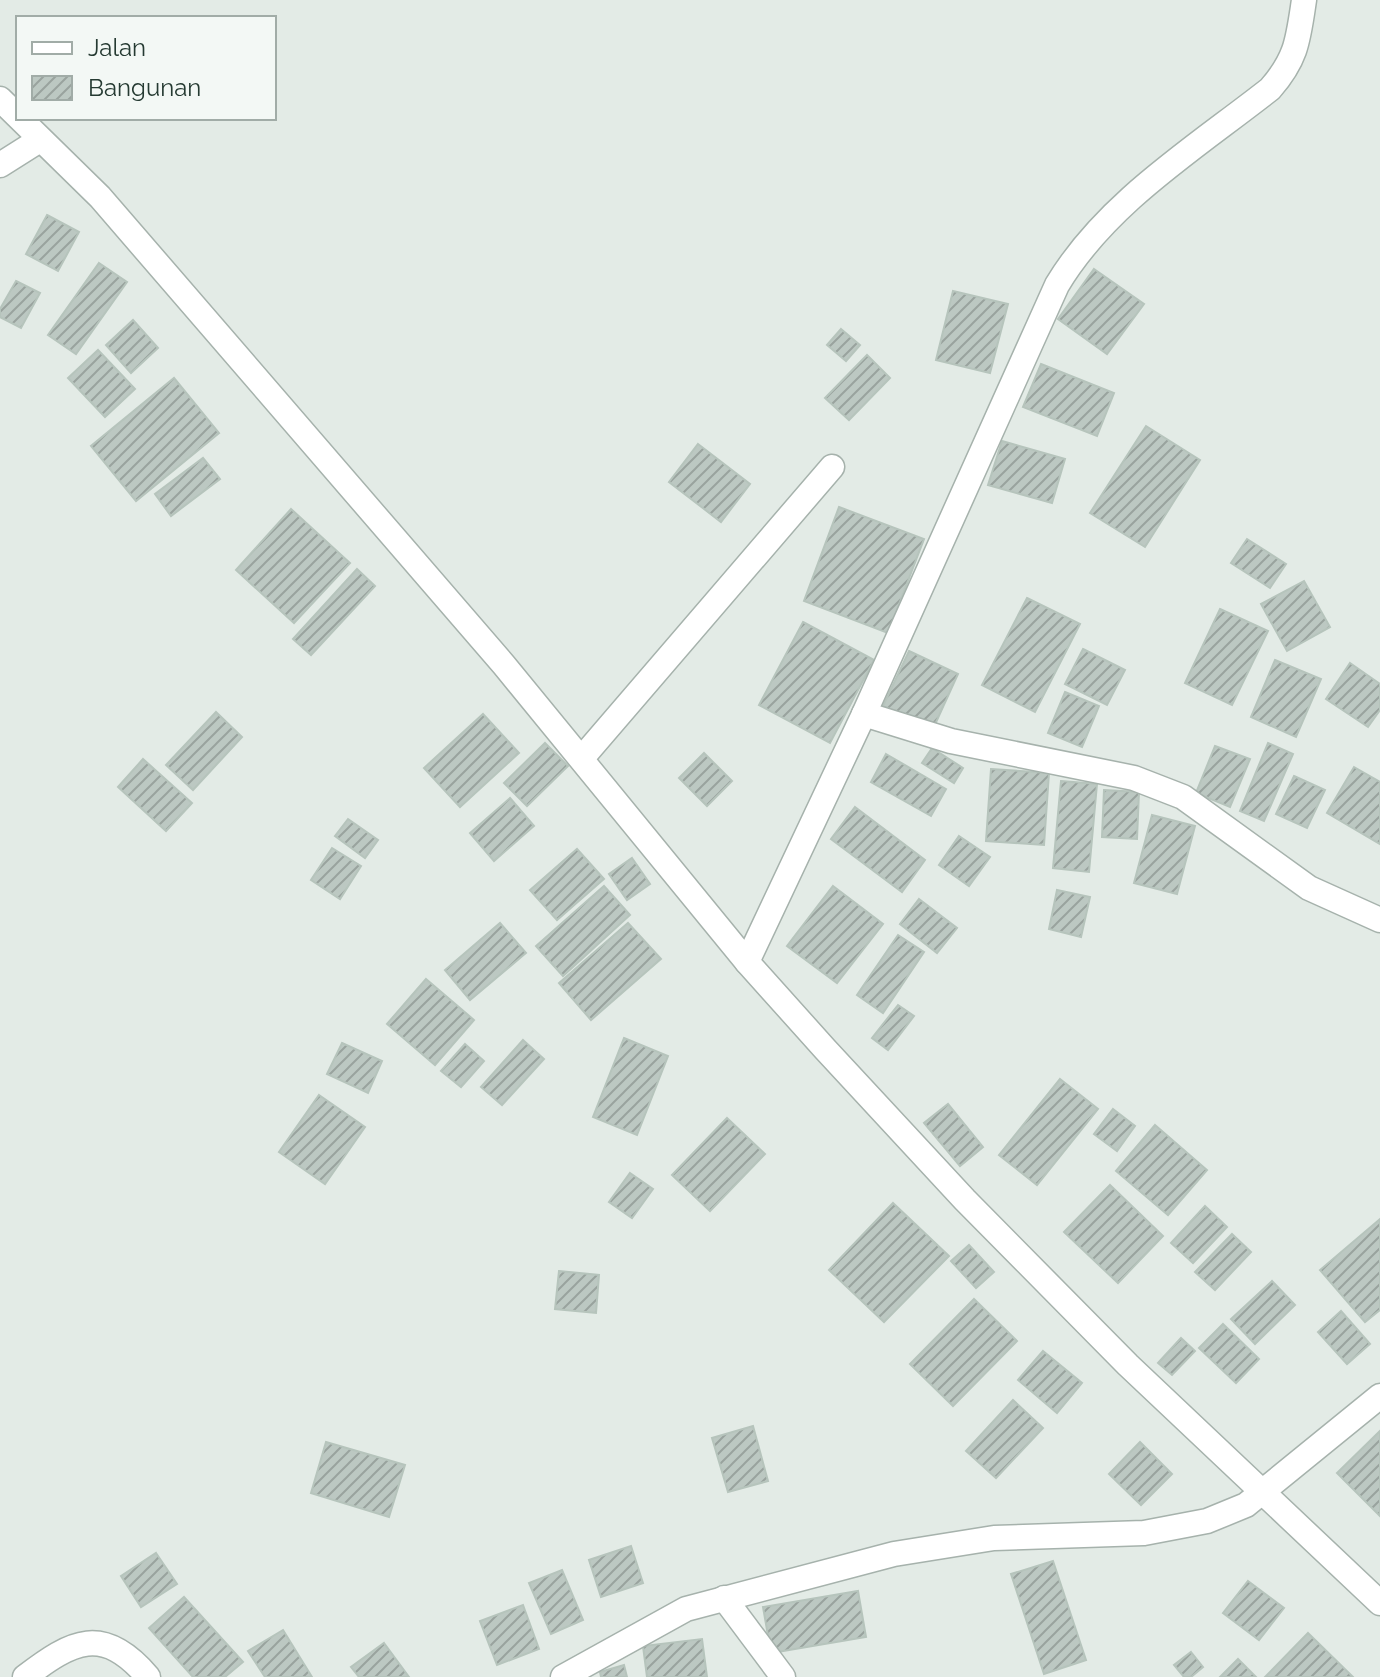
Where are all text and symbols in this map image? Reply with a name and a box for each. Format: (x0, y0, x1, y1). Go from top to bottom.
legend (16, 16, 276, 120)
text: Jalan (88, 33, 146, 62)
text: Bangunan (88, 73, 201, 102)

